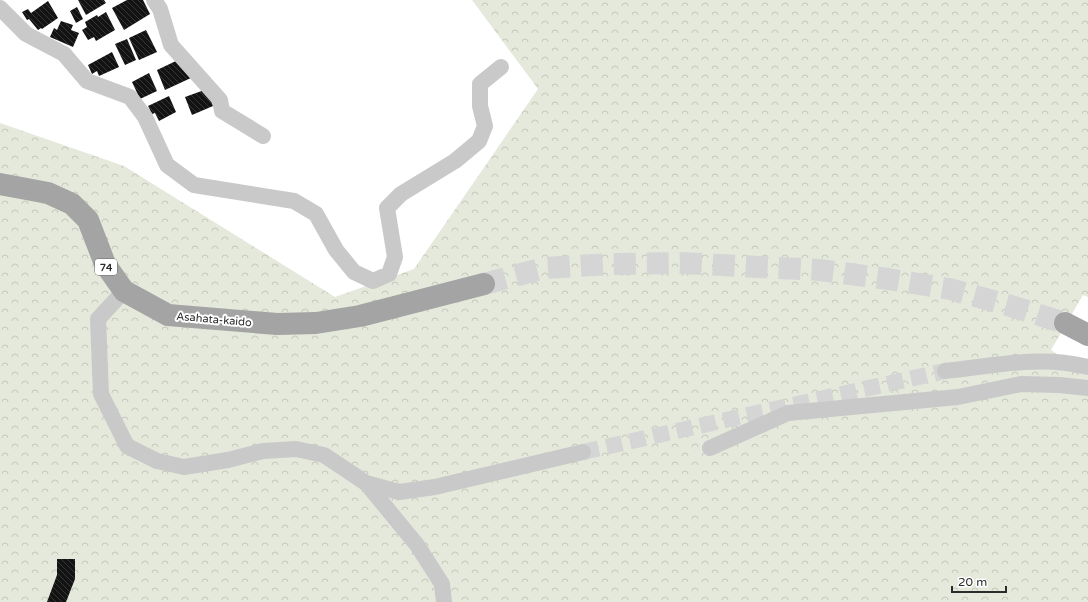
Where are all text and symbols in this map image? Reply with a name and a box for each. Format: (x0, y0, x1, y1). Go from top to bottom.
road number: 74 (95, 259, 117, 275)
street label: Asahata-kaido (176, 310, 253, 329)
scale bar (952, 568, 1006, 594)
text: 20 m (958, 575, 987, 589)

